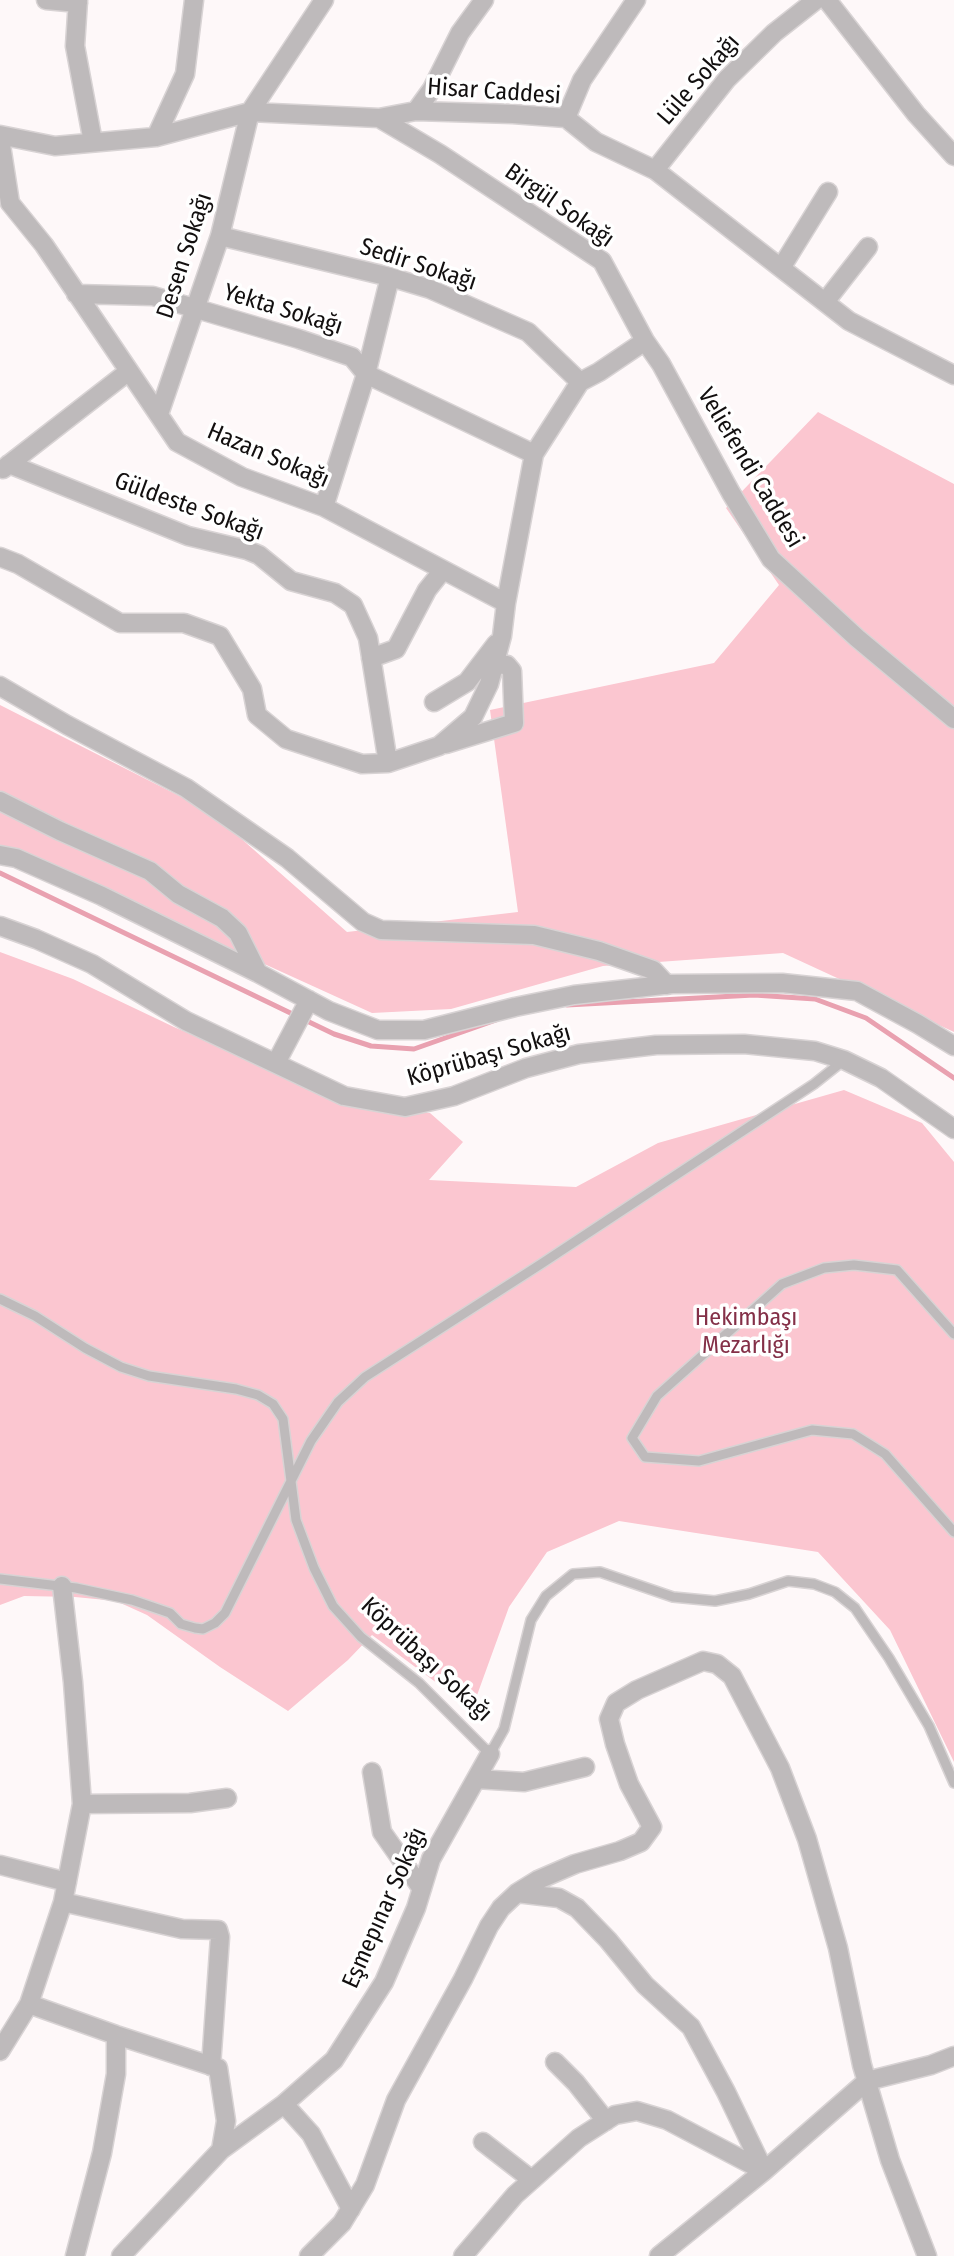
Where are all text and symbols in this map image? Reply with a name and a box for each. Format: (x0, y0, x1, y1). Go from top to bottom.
street label: Lüle Sokağı (652, 29, 746, 131)
street label: Hisar Caddesi (426, 73, 562, 111)
street label: Birgül Sokağı (499, 158, 619, 254)
street label: Desen Sokağı (151, 190, 219, 322)
street label: Sedir Sokağı (356, 233, 480, 297)
street label: Yekta Sokağı (220, 278, 346, 342)
street label: Veliefendi Caddesi (691, 383, 809, 553)
street label: Hazan Sokağı (203, 417, 333, 495)
street label: Güldeste Sokağı (110, 467, 268, 547)
street label: Köprübaşı Sokağı (404, 1019, 574, 1093)
park label: Hekimbaşı Mezarlığı (695, 1304, 797, 1360)
street label: Köprübaşı Sokağı (354, 1592, 498, 1728)
street label: Eşmepınar Sokağı (337, 1823, 433, 1993)

